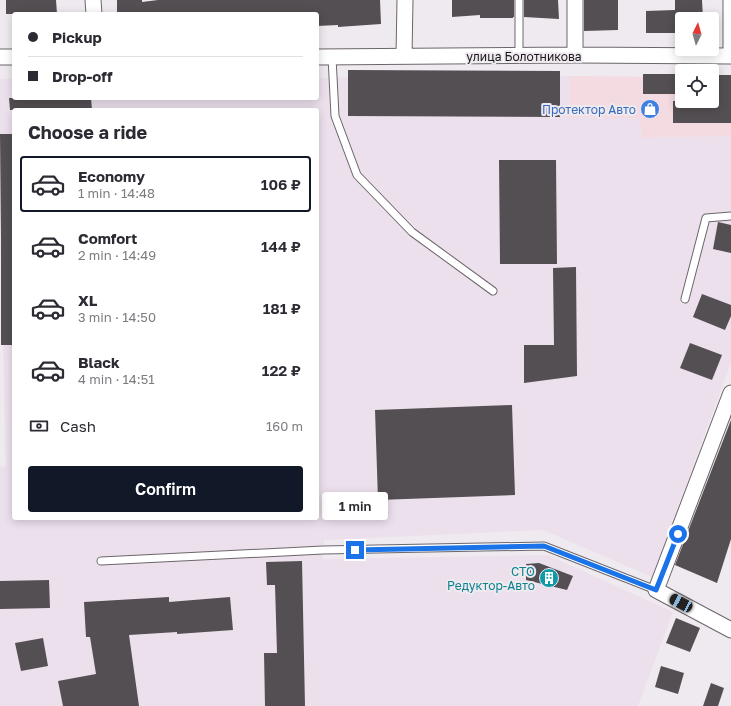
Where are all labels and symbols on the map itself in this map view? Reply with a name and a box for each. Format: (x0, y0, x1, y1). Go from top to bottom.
north arrow (675, 12, 719, 56)
street label: улица Болотникова (466, 49, 582, 64)
shop icon: Протектор Авто (639, 98, 661, 120)
place label: Протектор Авто (542, 102, 636, 117)
callout: 1 min (322, 492, 388, 520)
route start (669, 525, 687, 543)
route end (346, 541, 364, 559)
place label: СТО Редуктор-Авто (447, 564, 535, 593)
building icon: СТО Редуктор-Авто (538, 567, 560, 589)
car (668, 592, 694, 614)

